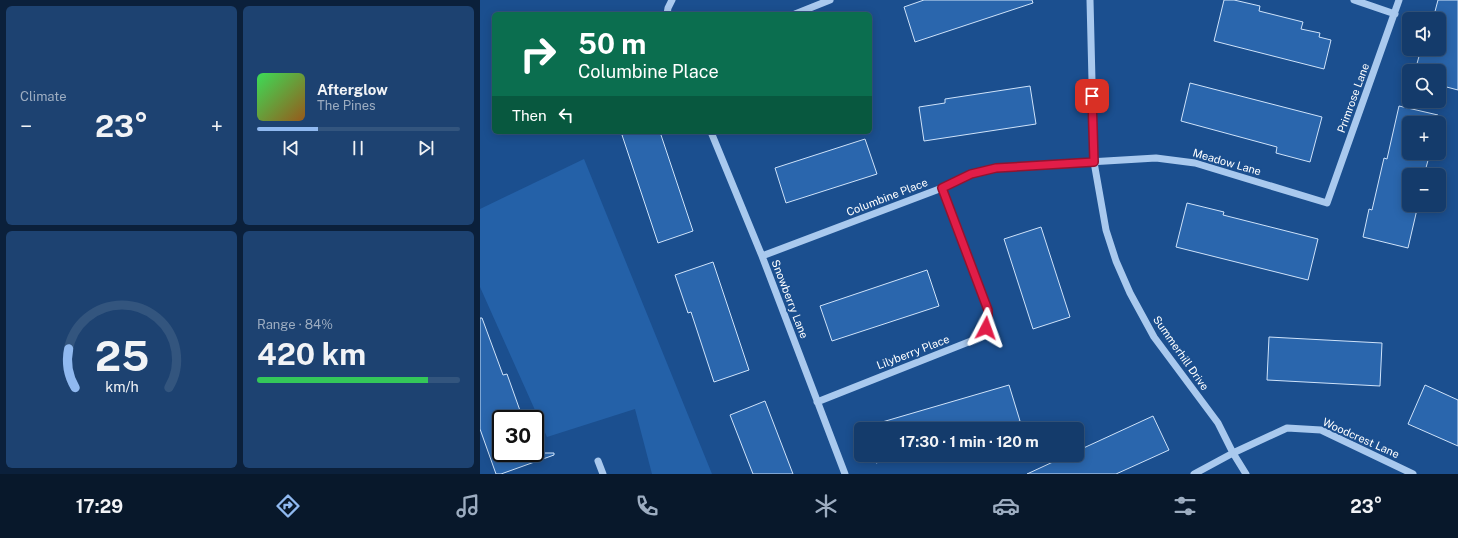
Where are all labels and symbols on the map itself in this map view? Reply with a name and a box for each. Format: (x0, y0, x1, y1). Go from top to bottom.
street label: Primrose Lane (1335, 62, 1371, 134)
pin (1075, 79, 1109, 113)
street label: Meadow Lane (1191, 146, 1263, 178)
street label: Columbine Place (845, 176, 929, 218)
street label: Snowberry Lane (769, 258, 811, 340)
position arrow (965, 307, 1007, 349)
street label: Summerhill Drive (1151, 314, 1211, 392)
street label: Lilyberry Place (875, 333, 951, 371)
speed limit sign: 30 (492, 410, 544, 462)
street label: Woodcrest Lane (1321, 416, 1401, 460)

